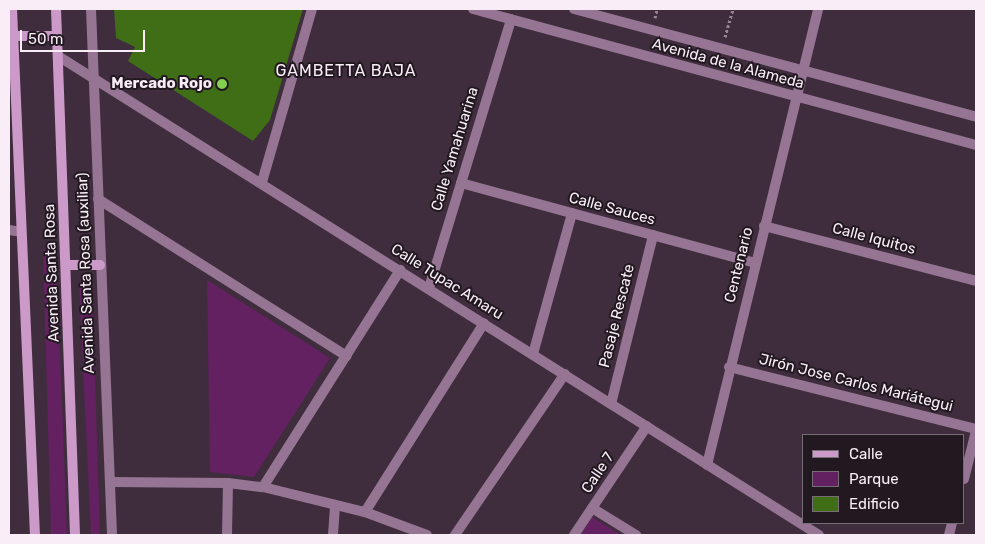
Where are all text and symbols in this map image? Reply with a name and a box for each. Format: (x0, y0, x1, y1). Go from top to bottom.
scale bar (22, 20, 148, 52)
text: 50 m (28, 30, 63, 48)
street label: Avenida de la Alameda (650, 35, 806, 93)
district label: GAMBETTA BAJA (274, 61, 418, 81)
place label: Mercado Rojo (111, 75, 212, 93)
marker: Mercado Rojo (216, 78, 228, 90)
street label: Calle Yamahuarina (428, 85, 482, 213)
street label: Avenida Santa Rosa (auxiliar) (73, 172, 99, 374)
street label: Calle Sauces (567, 189, 657, 229)
street label: Avenida Santa Rosa (41, 204, 63, 342)
street label: Calle Iquitos (830, 219, 918, 259)
street label: Centenario (721, 225, 757, 305)
street label: Calle Tupac Amaru (387, 240, 507, 324)
street label: Pasaje Rescate (595, 262, 639, 370)
street label: Jirón Jose Carlos Mariátegui (757, 350, 955, 416)
legend (802, 434, 965, 524)
text: Calle (849, 445, 883, 463)
street label: Calle 7 (578, 449, 618, 497)
text: Parque (849, 470, 899, 488)
text: Edificio (849, 495, 899, 513)

